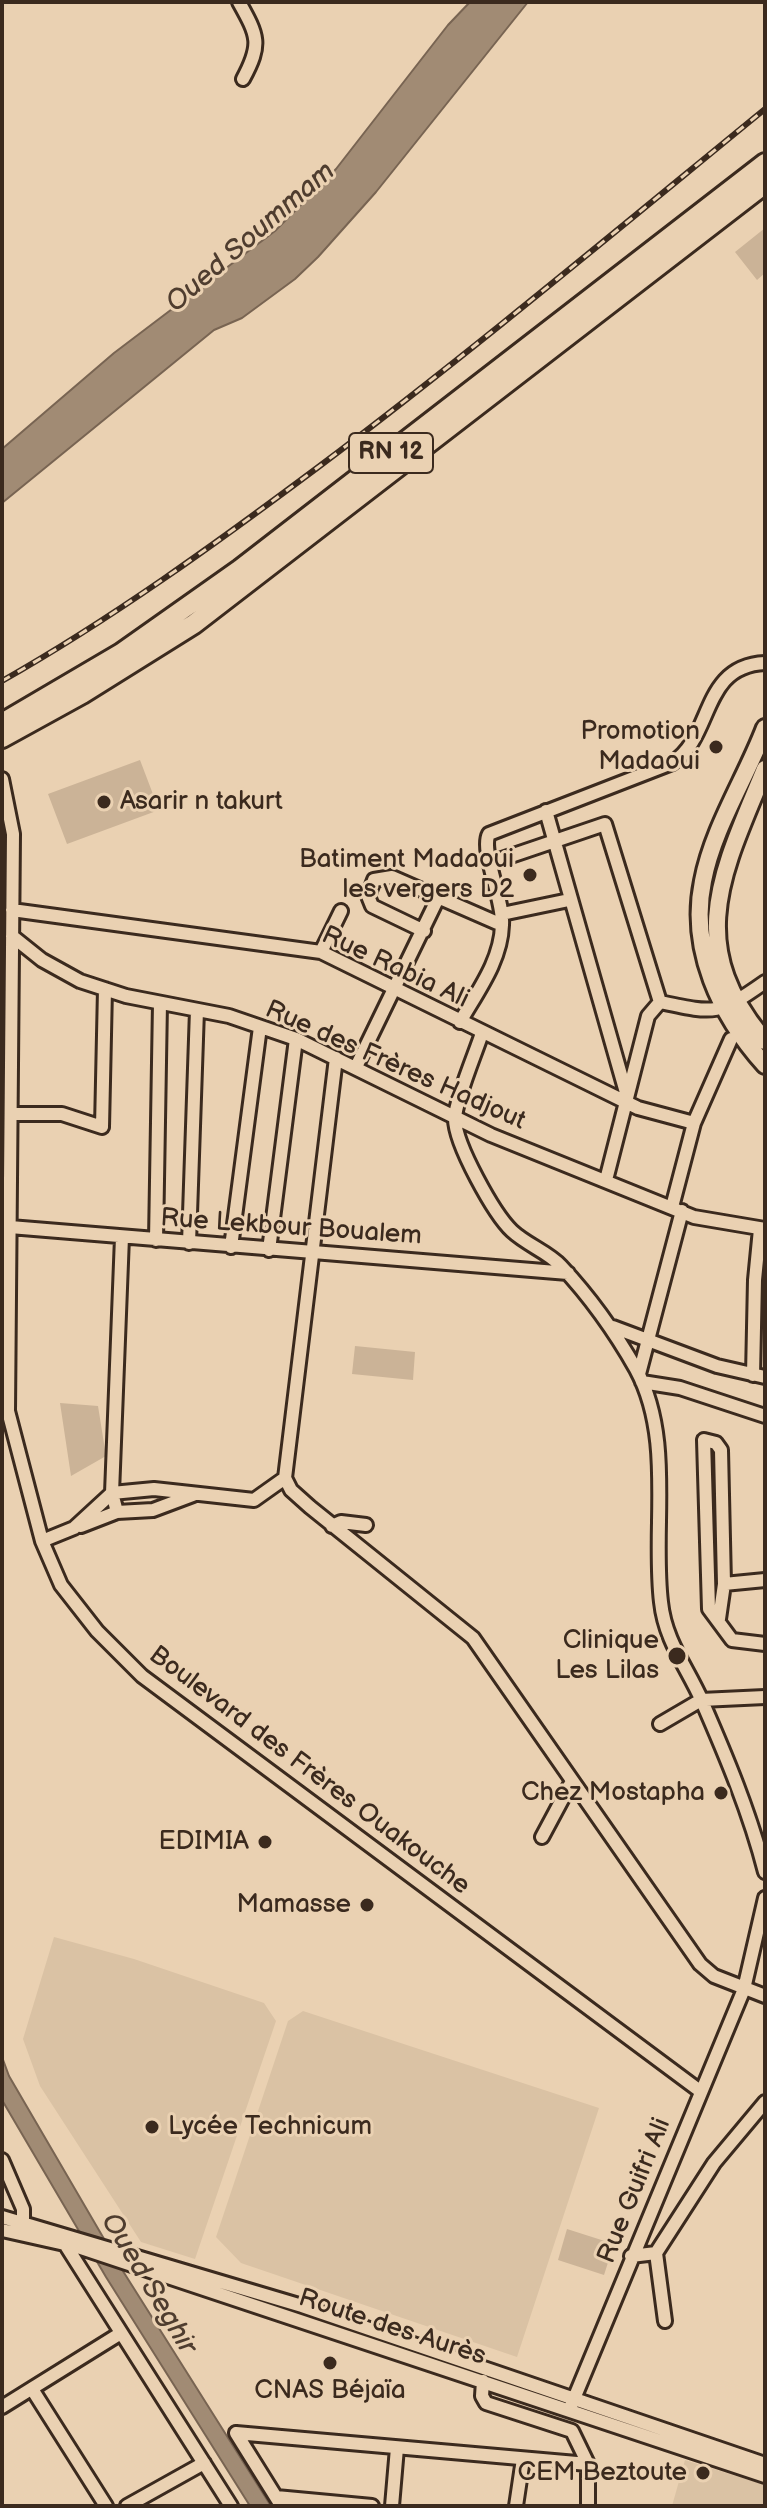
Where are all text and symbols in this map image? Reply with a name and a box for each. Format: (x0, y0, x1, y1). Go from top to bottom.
water label: Oued Soummam (160, 156, 342, 320)
road number: RN 12 (349, 433, 433, 473)
place label: Promotion Madaoui (581, 716, 700, 778)
marker: Promotion Madaoui (707, 738, 725, 756)
place label: Asarir n takurt (120, 786, 283, 818)
marker: Asarir n takurt (95, 793, 113, 811)
place label: Batiment Madaoui les vergers D2 (299, 844, 514, 906)
marker: Batiment Madaoui les vergers D2 (521, 866, 539, 884)
street label: Rue Rabia Ali (316, 920, 474, 1016)
street label: Rue des Frères Hadjout (260, 994, 530, 1138)
street label: Rue Lekbour Boualem (159, 1203, 423, 1253)
place label: Clinique Les Lilas (555, 1625, 659, 1686)
street label: Boulevard des Frères Ouakouche (142, 1640, 476, 1902)
marker: Clinique Les Lilas (666, 1645, 688, 1667)
place label: Chez Mostapha (521, 1777, 705, 1809)
marker: Chez Mostapha (712, 1784, 730, 1802)
place label: EDIMIA (158, 1826, 249, 1858)
marker: EDIMIA (256, 1833, 274, 1851)
place label: Mamasse (236, 1889, 351, 1921)
marker: Mamasse (358, 1896, 376, 1914)
place label: Lycée Technicum (168, 2111, 372, 2143)
street label: Rue Guifri Ali (592, 2114, 678, 2268)
marker: Lycée Technicum (143, 2118, 161, 2136)
water label: Oued Seghir (93, 2207, 203, 2361)
street label: Route des Aurès (295, 2283, 489, 2373)
marker: CNAS Béjaïa (321, 2354, 339, 2372)
place label: CNAS Béjaïa (254, 2375, 406, 2407)
place label: CEM Beztoute (517, 2457, 687, 2489)
marker: CEM Beztoute (694, 2464, 712, 2482)

